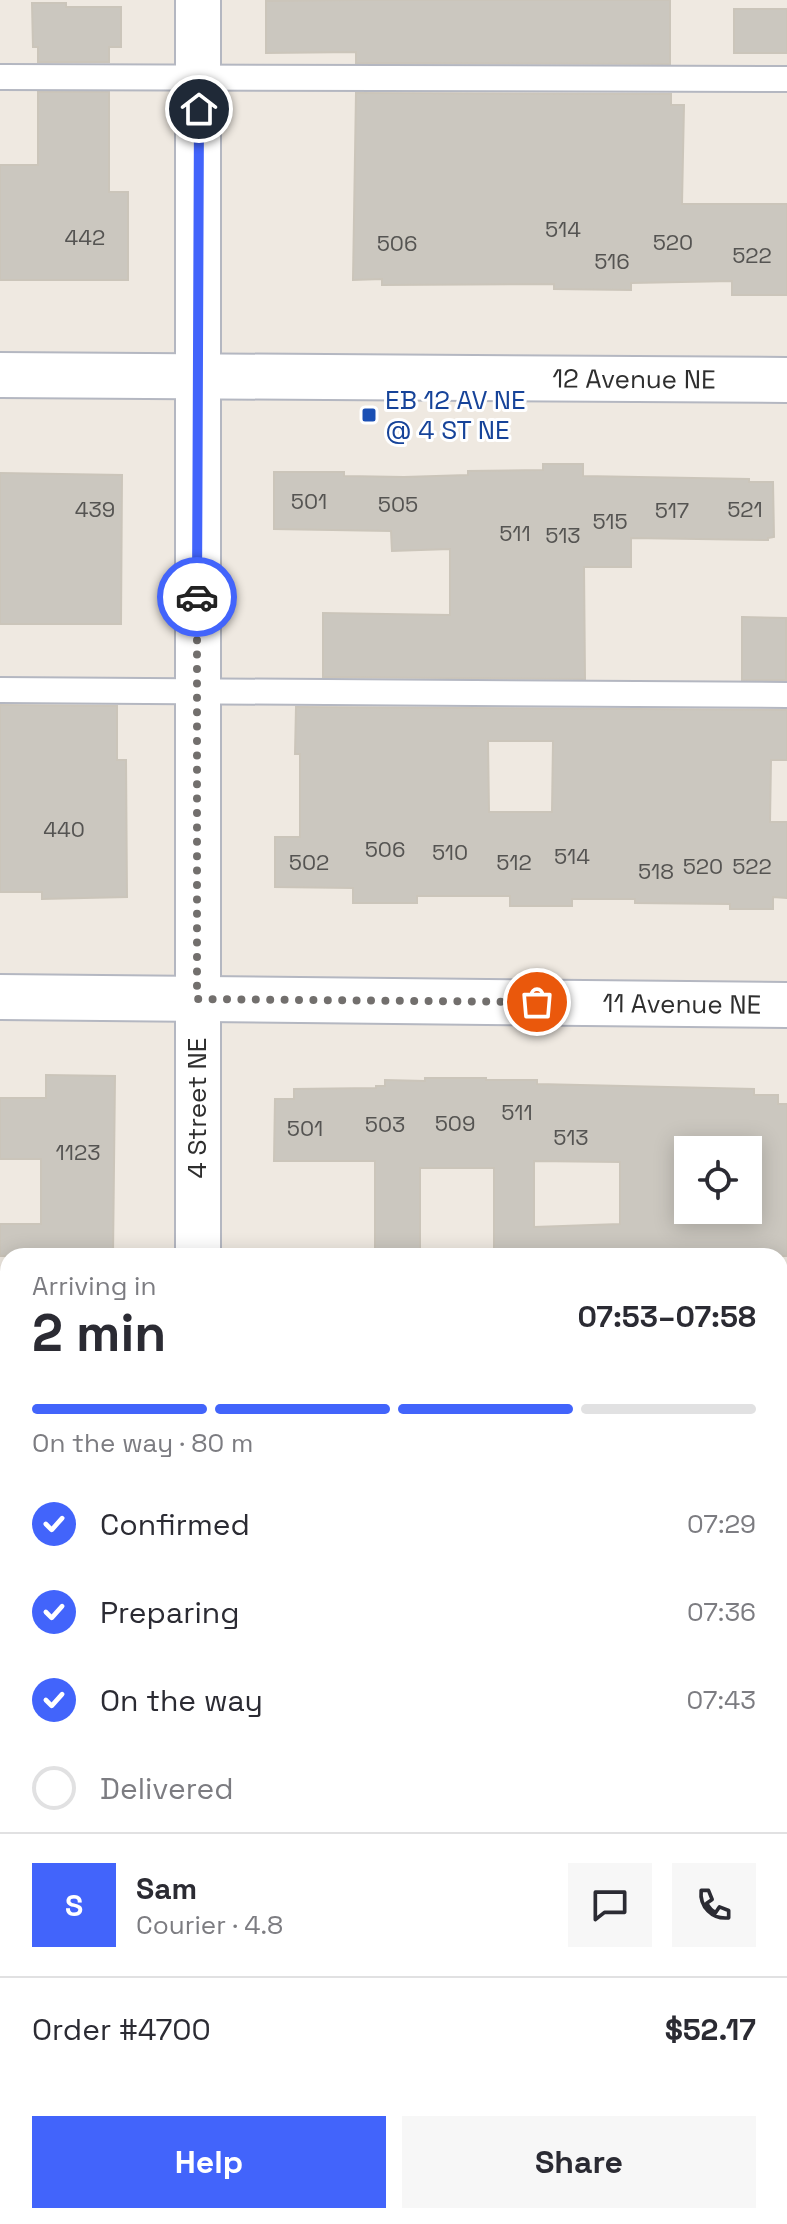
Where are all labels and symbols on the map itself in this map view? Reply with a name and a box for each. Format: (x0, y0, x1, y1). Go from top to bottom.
pin (165, 75, 233, 143)
house number: 514 (545, 215, 581, 243)
house number: 442 (65, 223, 105, 251)
house number: 520 (653, 228, 693, 256)
house number: 506 (377, 229, 417, 257)
house number: 522 (732, 241, 772, 269)
house number: 516 (594, 247, 630, 275)
street label: 12 Avenue NE (552, 362, 716, 397)
place label: EB 12 AV NE @ 4 ST NE (385, 383, 526, 447)
marker: EB 12 AV NE @ 4 ST NE (360, 406, 378, 424)
house number: 501 (291, 487, 327, 515)
house number: 505 (378, 490, 418, 518)
house number: 439 (75, 495, 115, 523)
house number: 521 (727, 495, 763, 523)
house number: 517 (655, 496, 689, 524)
house number: 515 (592, 507, 628, 535)
house number: 511 (499, 519, 531, 547)
house number: 513 (545, 521, 581, 549)
courier (157, 557, 237, 637)
house number: 440 (43, 815, 85, 843)
house number: 506 (365, 835, 405, 863)
house number: 510 (432, 838, 468, 866)
house number: 514 (554, 842, 590, 870)
house number: 502 (289, 848, 329, 876)
house number: 512 (496, 848, 532, 876)
house number: 520 (683, 852, 723, 880)
house number: 522 (732, 852, 772, 880)
house number: 518 (638, 857, 674, 885)
pin (503, 968, 571, 1036)
street label: 11 Avenue NE (603, 986, 761, 1022)
street label: 4 Street NE (180, 1038, 214, 1178)
house number: 511 (501, 1098, 533, 1126)
house number: 509 (435, 1109, 475, 1137)
house number: 503 (365, 1110, 405, 1138)
house number: 501 (287, 1114, 323, 1142)
house number: 513 (553, 1123, 589, 1151)
house number: 1123 (56, 1138, 100, 1166)

